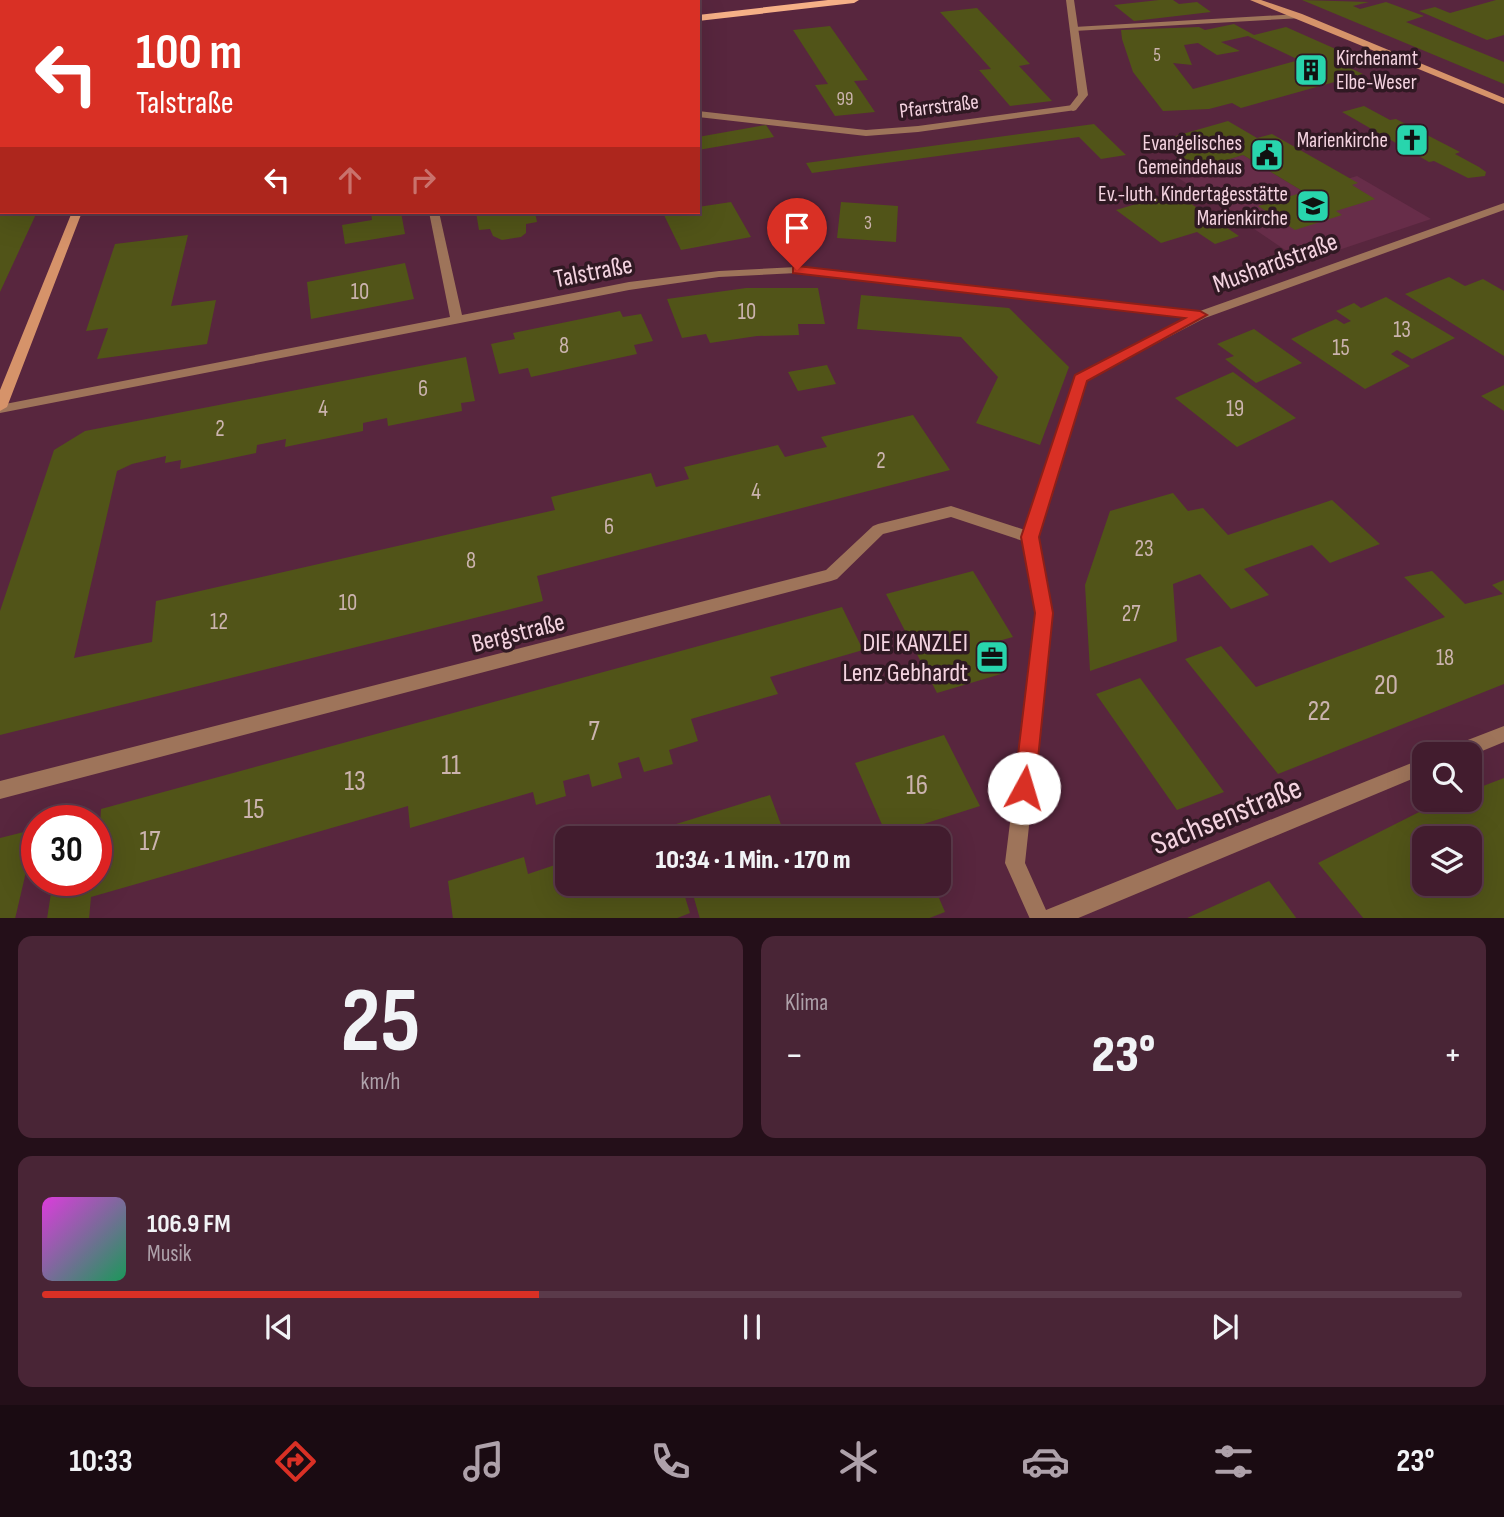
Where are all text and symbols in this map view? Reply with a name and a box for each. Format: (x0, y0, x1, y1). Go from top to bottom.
text: 100 m (136, 24, 242, 83)
icon: left (21, 28, 112, 119)
house number: 5 (1153, 44, 1161, 67)
place label: Kirchenamt Elbe-Weser (1336, 46, 1418, 95)
building icon: Kirchenamt Elbe-Weser (1292, 51, 1330, 89)
text: Talstraße (136, 84, 234, 123)
house number: 99 (837, 88, 853, 111)
street label: Pfarrstraße (898, 89, 980, 124)
church icon: Marienkirche (1393, 121, 1431, 159)
place label: Marienkirche (1297, 128, 1388, 153)
place label: Evangelisches Gemeindehaus (1138, 131, 1242, 180)
public building icon: Evangelisches Gemeindehaus (1248, 136, 1286, 174)
icon: left (258, 161, 296, 199)
icon: ahead (331, 161, 369, 199)
icon: right (404, 161, 442, 199)
place label: Ev.-luth. Kindertagesstätte Marienkirche (1098, 182, 1288, 231)
school or university icon: Ev.-luth. Kindertagesstätte Marienkirche (1294, 187, 1332, 225)
pin (767, 198, 827, 270)
icon: arrive (778, 209, 816, 247)
house number: 3 (864, 212, 872, 235)
street label: Mushardstraße (1209, 227, 1342, 300)
street label: Talstraße (551, 250, 635, 295)
house number: 10 (351, 278, 369, 306)
house number: 10 (738, 298, 756, 326)
house number: 13 (1393, 316, 1411, 344)
house number: 8 (559, 332, 569, 360)
house number: 15 (1332, 334, 1350, 362)
house number: 6 (418, 375, 428, 403)
house number: 4 (318, 395, 328, 423)
house number: 19 (1226, 395, 1244, 423)
house number: 2 (215, 415, 225, 443)
house number: 2 (876, 447, 886, 475)
house number: 4 (751, 478, 761, 506)
house number: 6 (604, 513, 614, 541)
house number: 23 (1134, 535, 1154, 563)
house number: 8 (466, 547, 476, 575)
house number: 10 (339, 589, 357, 617)
house number: 27 (1122, 600, 1140, 628)
street label: Bergstraße (469, 607, 568, 660)
house number: 12 (210, 608, 228, 636)
place label: DIE KANZLEI Lenz Gebhardt (842, 628, 968, 689)
office icon: DIE KANZLEI Lenz Gebhardt (973, 638, 1011, 676)
house number: 18 (1436, 644, 1454, 672)
house number: 20 (1374, 669, 1398, 702)
house number: 22 (1307, 695, 1331, 728)
house number: 7 (588, 715, 600, 748)
map controls (1412, 742, 1482, 896)
button: search (1412, 742, 1482, 812)
house number: 11 (441, 749, 461, 782)
position arrow (987, 751, 1061, 825)
house number: 13 (344, 765, 366, 798)
house number: 16 (906, 769, 928, 802)
street label: Sachsenstraße (1145, 769, 1308, 864)
house number: 15 (243, 793, 265, 826)
speed limit sign: 30 (21, 805, 112, 896)
house number: 17 (140, 825, 160, 858)
button: layers (1412, 826, 1482, 896)
text: 10:34 · 1 Min. · 170 m (656, 845, 850, 876)
text: 25 (341, 968, 420, 1077)
text: Klima (785, 989, 828, 1017)
text: 23° (1091, 1024, 1156, 1087)
text: − (785, 1033, 804, 1078)
text: + (1443, 1033, 1462, 1078)
text: km/h (361, 1068, 400, 1096)
text: 106.9 FM (147, 1209, 231, 1240)
text: Musik (147, 1240, 192, 1268)
icon: previous (260, 1308, 298, 1346)
icon: pause (733, 1308, 771, 1346)
icon: next (1206, 1308, 1244, 1346)
icon: directions (271, 1437, 320, 1486)
icon: music (459, 1437, 508, 1486)
icon: phone (646, 1437, 695, 1486)
icon: climate (834, 1437, 883, 1486)
icon: car (1021, 1437, 1070, 1486)
icon: filters (1209, 1437, 1258, 1486)
text: 10:33 (69, 1442, 132, 1481)
text: 23° (1396, 1442, 1435, 1481)

